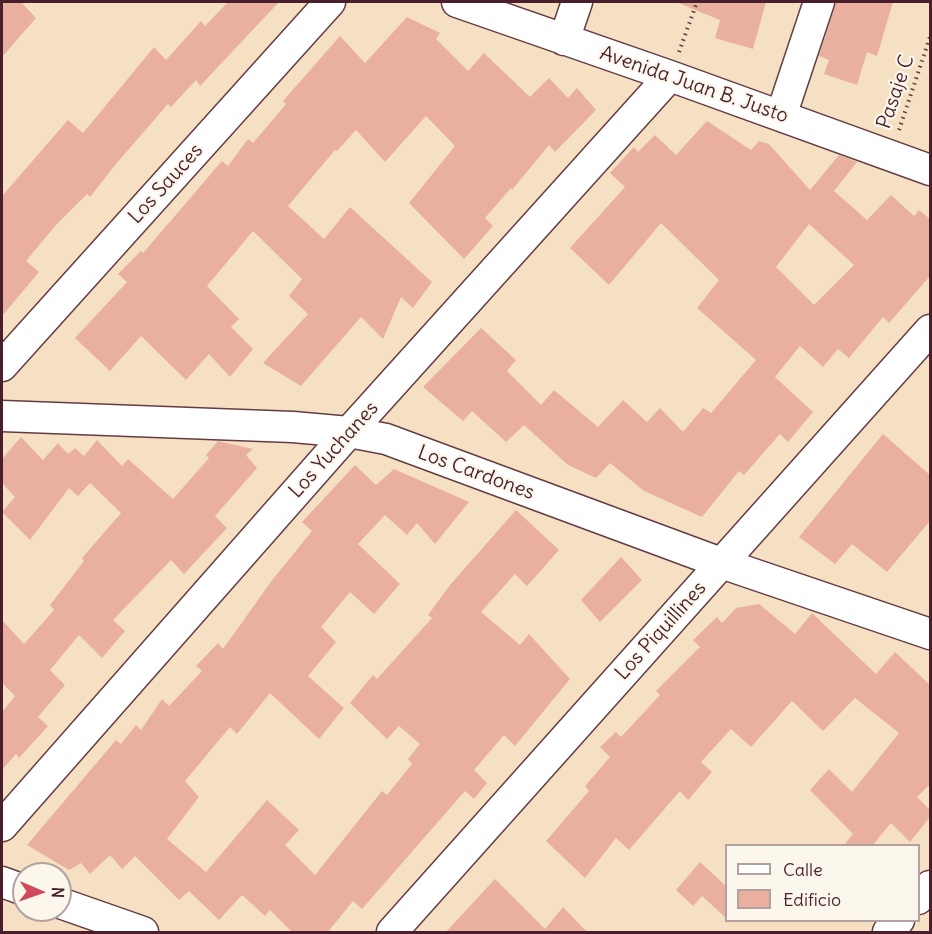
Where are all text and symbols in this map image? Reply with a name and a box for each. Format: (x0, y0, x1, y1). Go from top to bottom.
street label: Avenida Juan B. Justo (597, 41, 791, 129)
street label: Pasaje C (872, 52, 920, 132)
street label: Los Sauces (124, 139, 208, 229)
street label: Los Yuchanes (284, 397, 384, 503)
street label: Los Cardones (414, 441, 538, 505)
street label: Los Piquillines (610, 577, 712, 685)
legend (725, 844, 920, 922)
text: Calle (783, 858, 823, 881)
north arrow (12, 862, 72, 922)
text: N (48, 887, 68, 898)
text: Edificio (783, 888, 841, 911)

